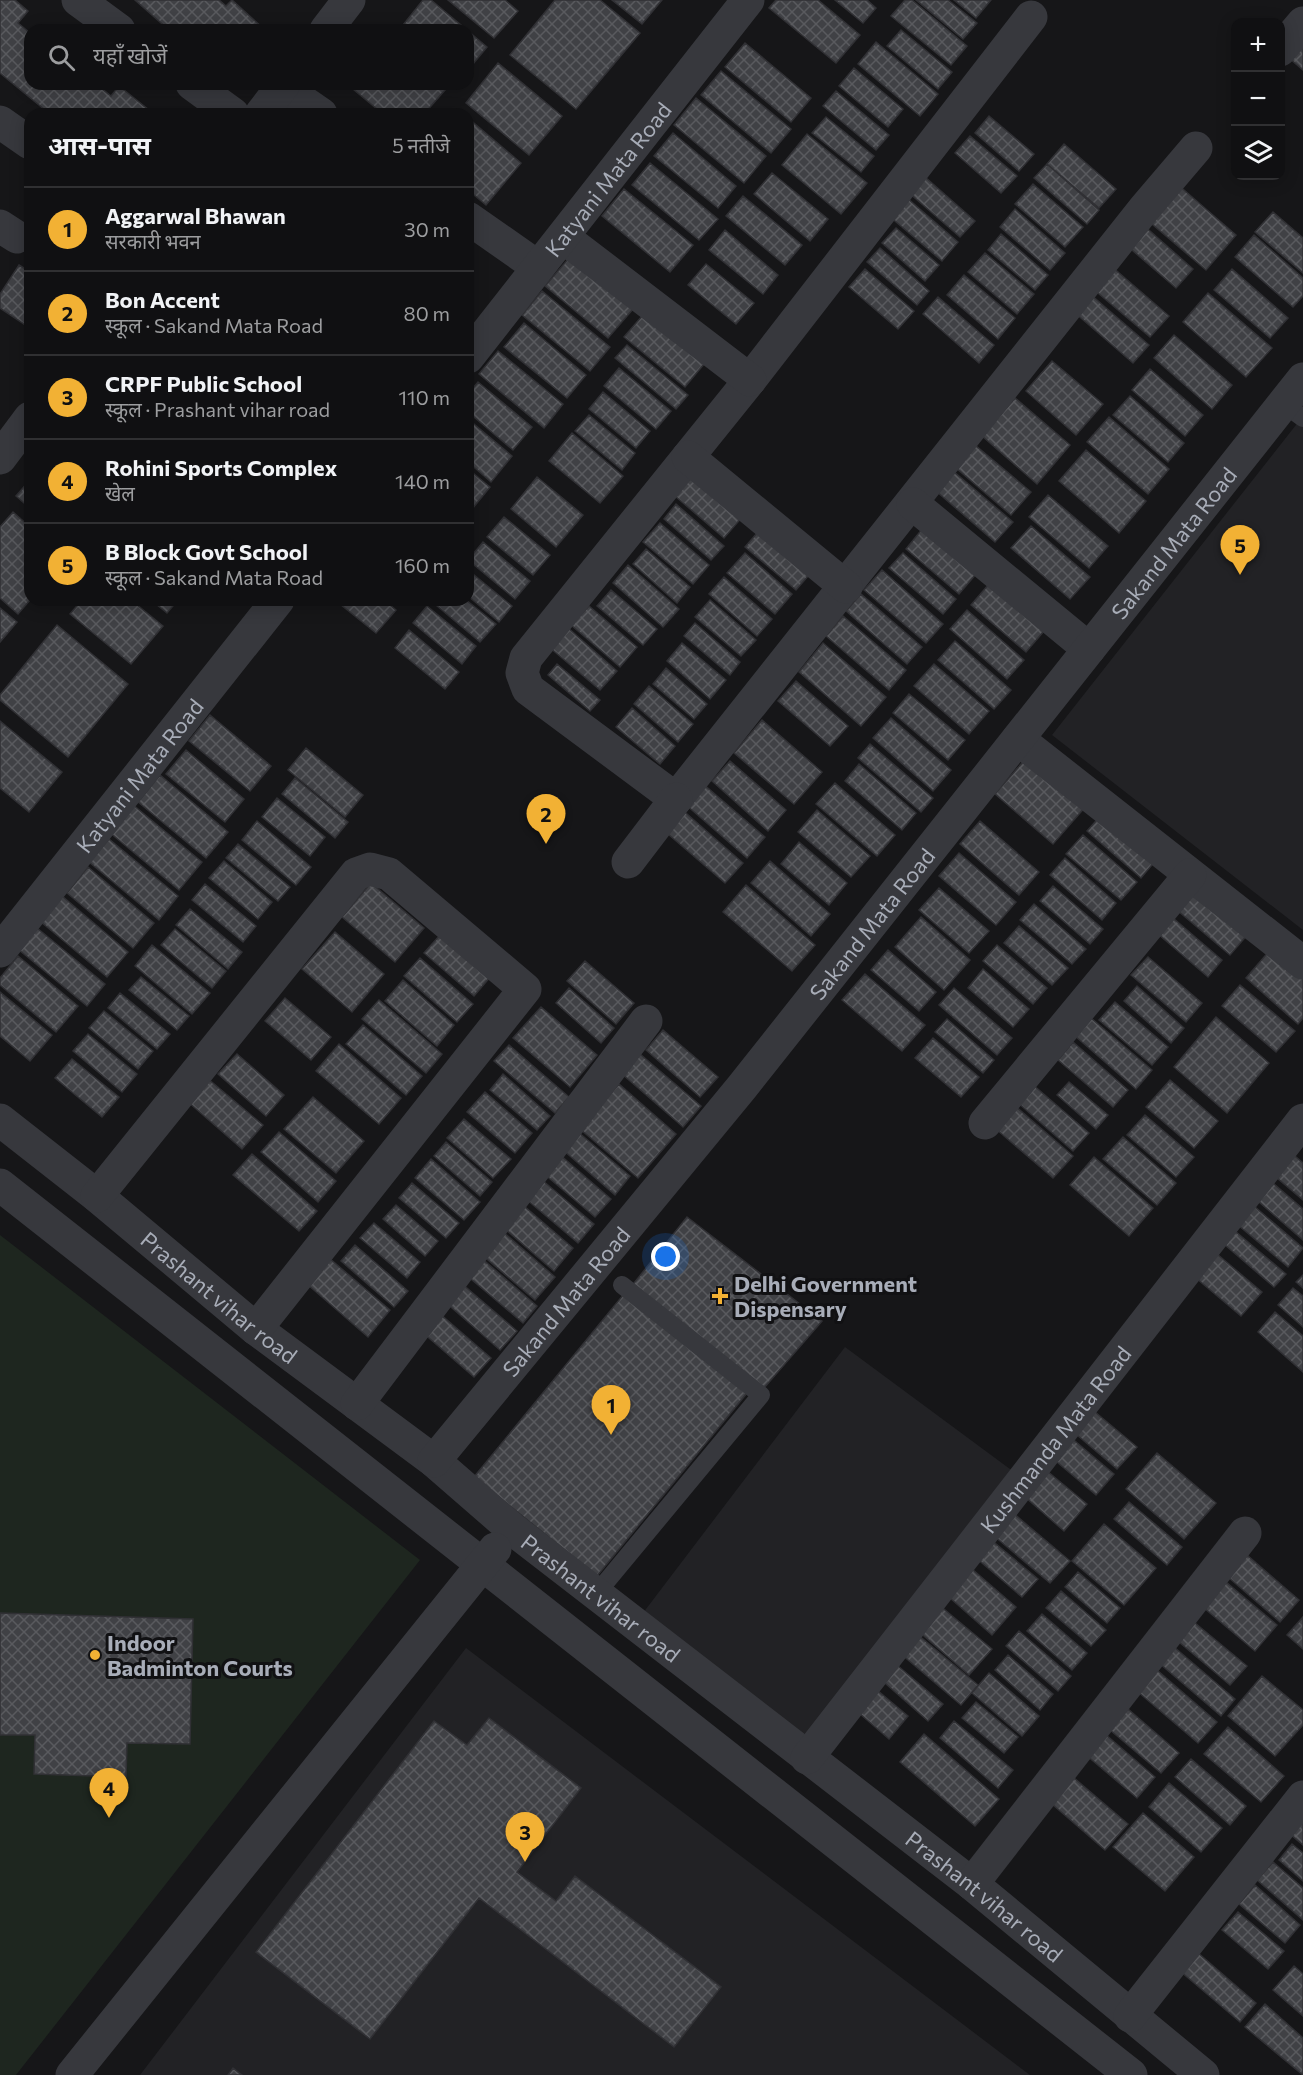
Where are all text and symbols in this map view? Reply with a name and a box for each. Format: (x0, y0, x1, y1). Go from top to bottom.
map controls (1231, 18, 1285, 180)
button: + (1231, 18, 1285, 72)
search box (24, 24, 474, 90)
icon: search (45, 41, 78, 74)
text: यहाँ खोजें (93, 42, 167, 69)
button: − (1231, 72, 1285, 126)
street label: Katyani Mata Road (539, 96, 676, 262)
button: layers (1231, 126, 1285, 180)
text: आस-पास (48, 129, 151, 160)
text: 5 नतीजे (392, 133, 450, 157)
text: Aggarwal Bhawan (105, 202, 286, 229)
text: 1 (63, 217, 72, 241)
text: 30 m (404, 217, 450, 241)
text: सरकारी भवन (105, 229, 201, 253)
text: Bon Accent (105, 286, 220, 313)
text: 2 (62, 301, 73, 325)
text: 80 m (404, 301, 450, 325)
text: स्कूल · Sakand Mata Road (105, 313, 323, 337)
text: CRPF Public School (105, 370, 302, 397)
text: 3 (62, 385, 73, 409)
text: 110 m (399, 385, 450, 409)
text: स्कूल · Prashant vihar road (105, 397, 330, 421)
text: Rohini Sports Complex (105, 454, 337, 481)
street label: Sakand Mata Road (1105, 461, 1242, 624)
text: 4 (61, 469, 74, 493)
text: 140 m (395, 469, 450, 493)
text: खेल (105, 481, 135, 505)
pin: 5 (1220, 526, 1260, 575)
text: B Block Govt School (105, 538, 308, 565)
text: 5 (62, 553, 73, 577)
text: 160 m (395, 553, 450, 577)
text: स्कूल · Sakand Mata Road (105, 565, 323, 589)
street label: Katyani Mata Road (70, 693, 208, 858)
pin: 2 (526, 794, 566, 844)
street label: Sakand Mata Road (803, 842, 940, 1005)
street label: Sakand Mata Road (496, 1221, 635, 1382)
street label: Prashant vihar road (136, 1225, 303, 1369)
your location (651, 1242, 680, 1271)
place label: Delhi Government Dispensary (734, 1270, 917, 1322)
marker: Delhi Government Dispensary (711, 1287, 729, 1305)
street label: Kushmanda Mata Road (974, 1340, 1136, 1538)
pin: 1 (592, 1386, 630, 1435)
street label: Prashant vihar road (516, 1528, 686, 1667)
place label: Indoor Badminton Courts (107, 1629, 293, 1681)
marker: Indoor Badminton Courts (88, 1648, 102, 1662)
pin: 4 (90, 1768, 128, 1818)
pin: 3 (506, 1812, 544, 1862)
street label: Prashant vihar road (901, 1825, 1069, 1967)

